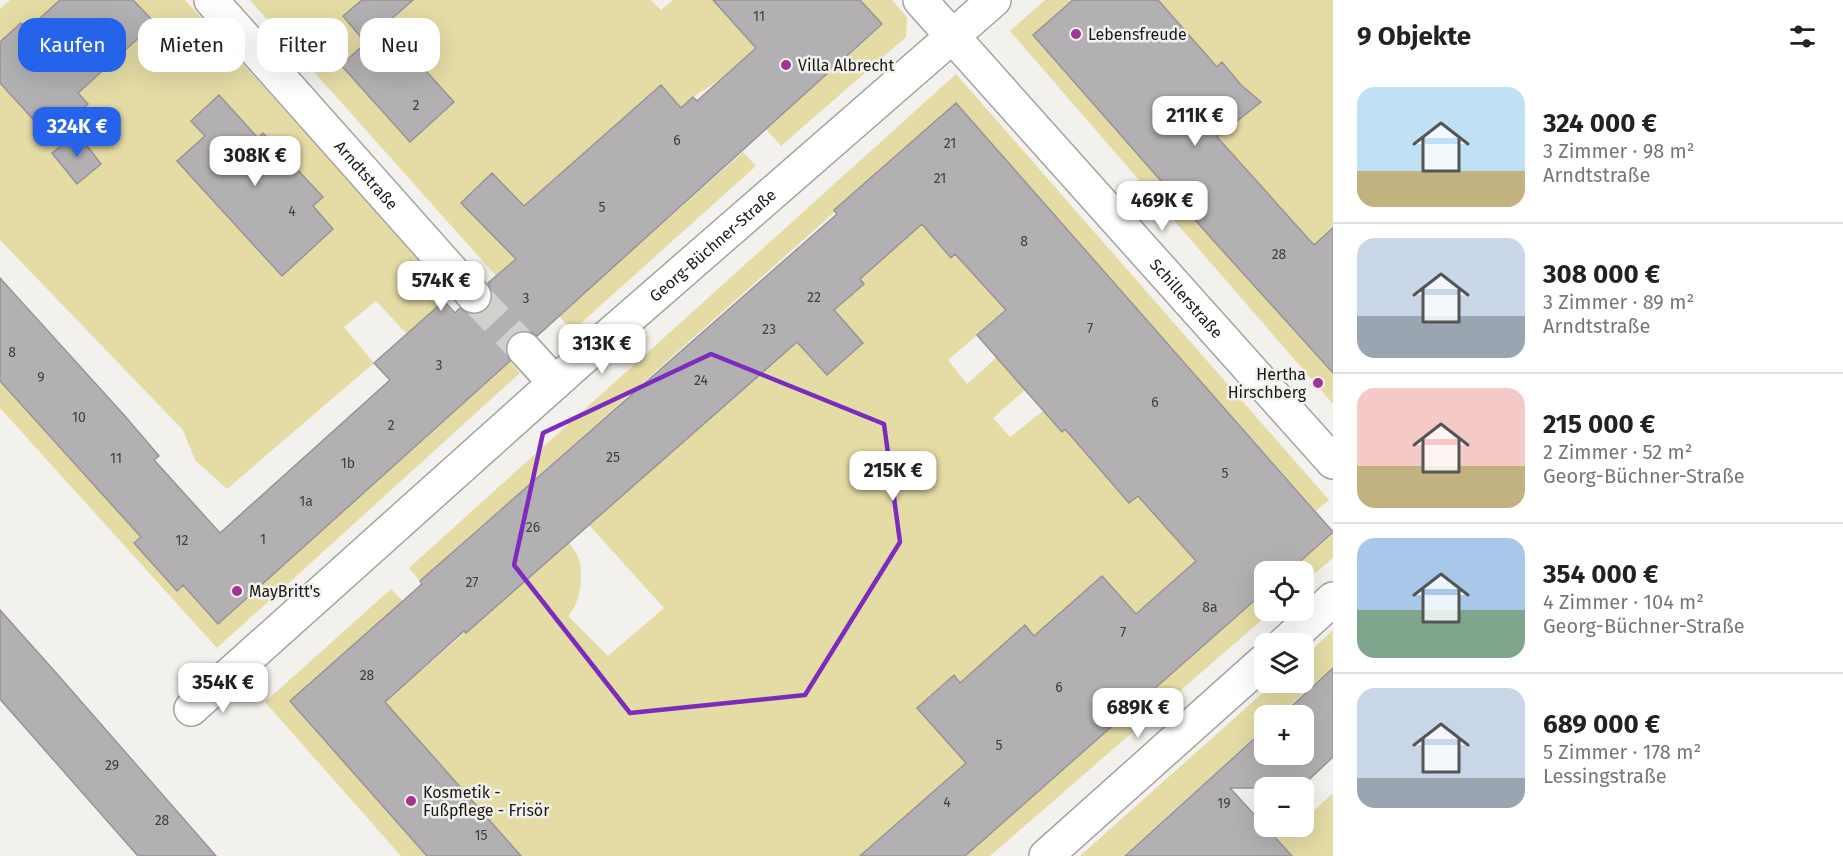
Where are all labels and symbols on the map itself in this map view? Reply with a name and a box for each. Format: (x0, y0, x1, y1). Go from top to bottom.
house number: 11 (753, 8, 765, 25)
place label: Lebensfreude (1088, 25, 1187, 44)
marker: Lebensfreude (1069, 27, 1083, 41)
place label: Villa Albrecht (798, 56, 894, 75)
marker: Villa Albrecht (779, 58, 793, 72)
pin: 211K € (1146, 96, 1244, 147)
house number: 2 (413, 97, 420, 114)
pin: 324K € (28, 107, 126, 158)
house number: 6 (673, 132, 681, 149)
house number: 21 (944, 135, 956, 152)
pin: 308K € (206, 136, 304, 187)
street label: Arndtstraße (330, 137, 402, 214)
house number: 21 (934, 170, 946, 187)
pin: 469K € (1113, 181, 1211, 232)
street label: Georg-Büchner-Straße (646, 185, 780, 306)
house number: 5 (598, 199, 606, 216)
house number: 4 (288, 203, 296, 220)
house number: 8 (1020, 233, 1028, 250)
house number: 28 (1272, 246, 1287, 263)
street label: Schillerstraße (1146, 255, 1227, 342)
pin: 574K € (392, 261, 490, 312)
house number: 22 (807, 289, 821, 306)
house number: 3 (523, 290, 530, 307)
house number: 7 (1087, 320, 1093, 337)
house number: 23 (762, 321, 776, 338)
pin: 313K € (553, 324, 651, 375)
house number: 8 (8, 344, 16, 361)
house number: 3 (436, 357, 443, 374)
place label: Hertha Hirschberg (1228, 365, 1307, 402)
house number: 9 (37, 369, 45, 386)
house number: 24 (694, 372, 709, 389)
marker: Hertha Hirschberg (1311, 376, 1325, 390)
house number: 6 (1151, 394, 1159, 411)
house number: 10 (72, 409, 86, 426)
house number: 2 (388, 417, 395, 434)
house number: 25 (606, 449, 620, 466)
house number: 11 (110, 450, 122, 467)
pin: 215K € (844, 451, 942, 502)
house number: 1b (341, 455, 355, 472)
house number: 5 (1221, 465, 1229, 482)
house number: 1a (299, 493, 313, 510)
house number: 26 (526, 519, 540, 536)
house number: 1 (260, 531, 266, 548)
house number: 12 (176, 532, 189, 549)
house number: 27 (465, 574, 479, 591)
place label: MayBritt's (249, 582, 320, 601)
marker: MayBritt's (230, 584, 244, 598)
house number: 8a (1202, 599, 1218, 616)
house number: 7 (1120, 624, 1126, 641)
pin: 354K € (174, 663, 272, 714)
house number: 28 (360, 667, 375, 684)
house number: 6 (1055, 679, 1063, 696)
pin: 689K € (1089, 688, 1187, 739)
house number: 5 (995, 737, 1003, 754)
house number: 29 (105, 757, 119, 774)
place label: Kosmetik - Fußpflege - Frisör (423, 783, 550, 820)
marker: Kosmetik - Fußpflege - Frisör (404, 794, 418, 808)
house number: 4 (943, 794, 951, 811)
house number: 19 (1217, 795, 1231, 812)
house number: 28 (155, 812, 170, 829)
house number: 15 (474, 827, 488, 844)

